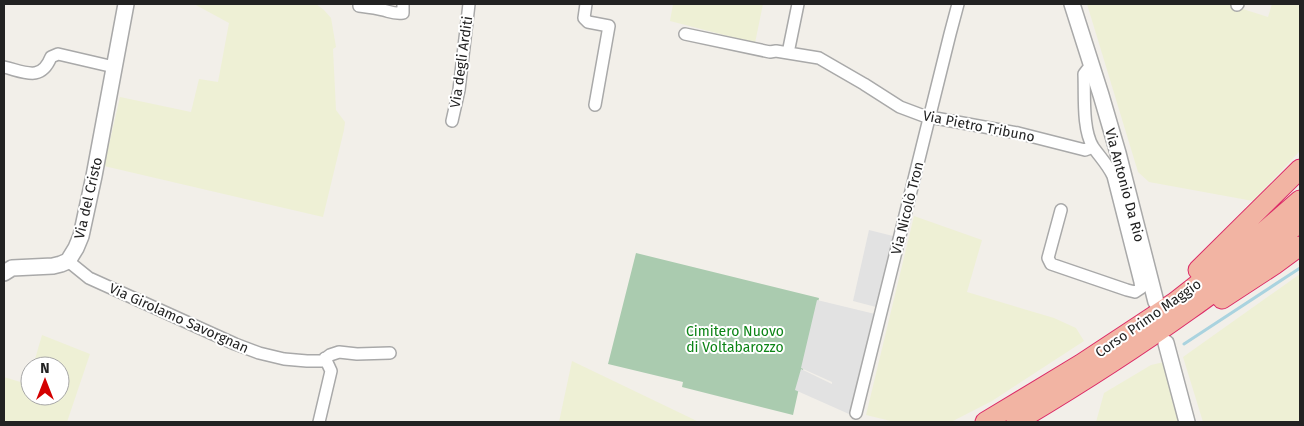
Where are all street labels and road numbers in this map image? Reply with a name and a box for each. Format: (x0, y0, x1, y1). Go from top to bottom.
street label: Via degli Arditi (447, 15, 476, 109)
street label: Via Pietro Tribuno (921, 107, 1036, 146)
street label: Via Antonio Da Rio (1101, 126, 1148, 244)
street label: Via del Cristo (71, 156, 106, 241)
street label: Via Nicolò Tron (888, 160, 927, 256)
street label: Corso Primo Maggio (1092, 275, 1205, 361)
street label: Via Girolamo Savorgnan (106, 280, 251, 357)

